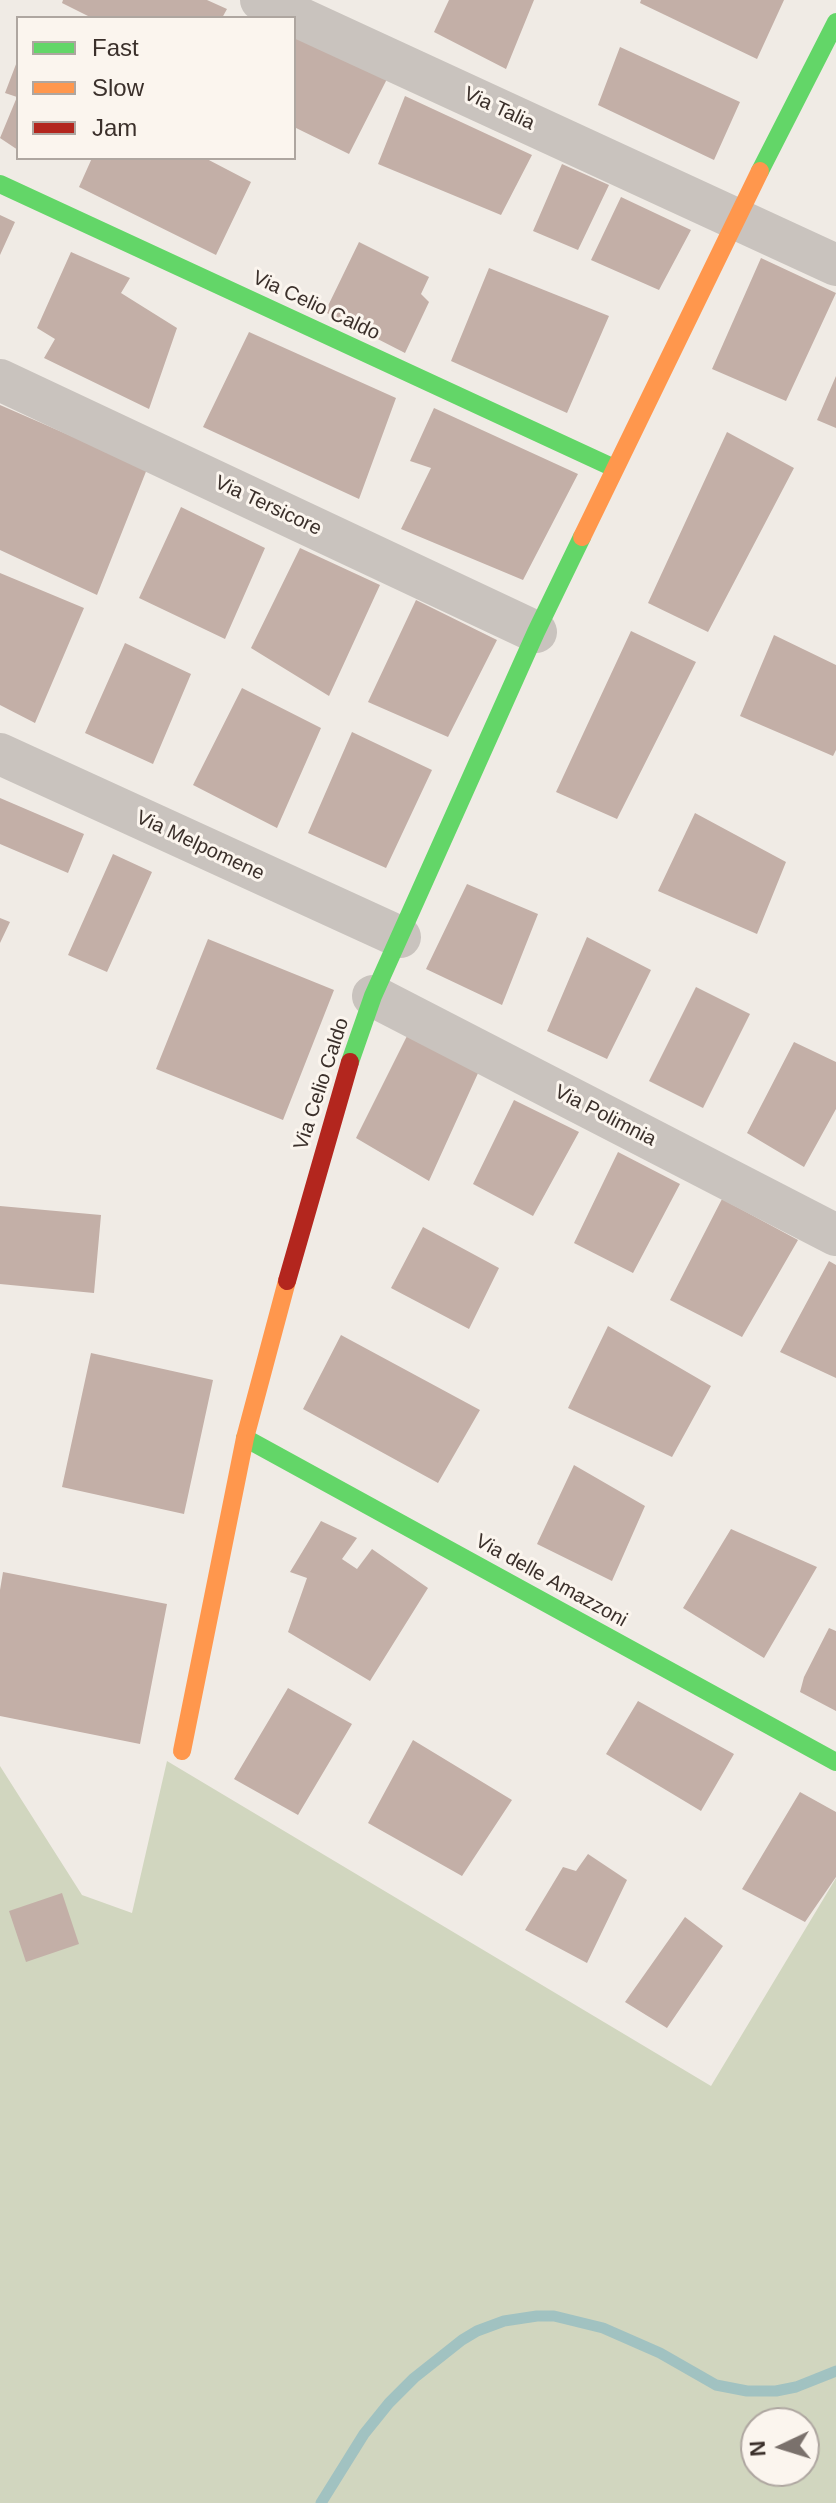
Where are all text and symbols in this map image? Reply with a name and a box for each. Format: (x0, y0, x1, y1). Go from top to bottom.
legend (16, 16, 296, 160)
text: Fast (92, 34, 139, 61)
text: Slow (92, 74, 144, 101)
street label: Via Talia (460, 82, 538, 136)
text: Jam (92, 114, 137, 141)
street label: Via Celio Caldo (249, 266, 383, 346)
street label: Via Tersicore (211, 471, 325, 541)
street label: Via Melpomene (132, 806, 268, 886)
street label: Via Celio Caldo (289, 1015, 355, 1153)
street label: Via Polimnia (550, 1080, 660, 1152)
street label: Via delle Amazzoni (471, 1529, 631, 1633)
north arrow (740, 2407, 820, 2487)
text: N (745, 2440, 771, 2457)

